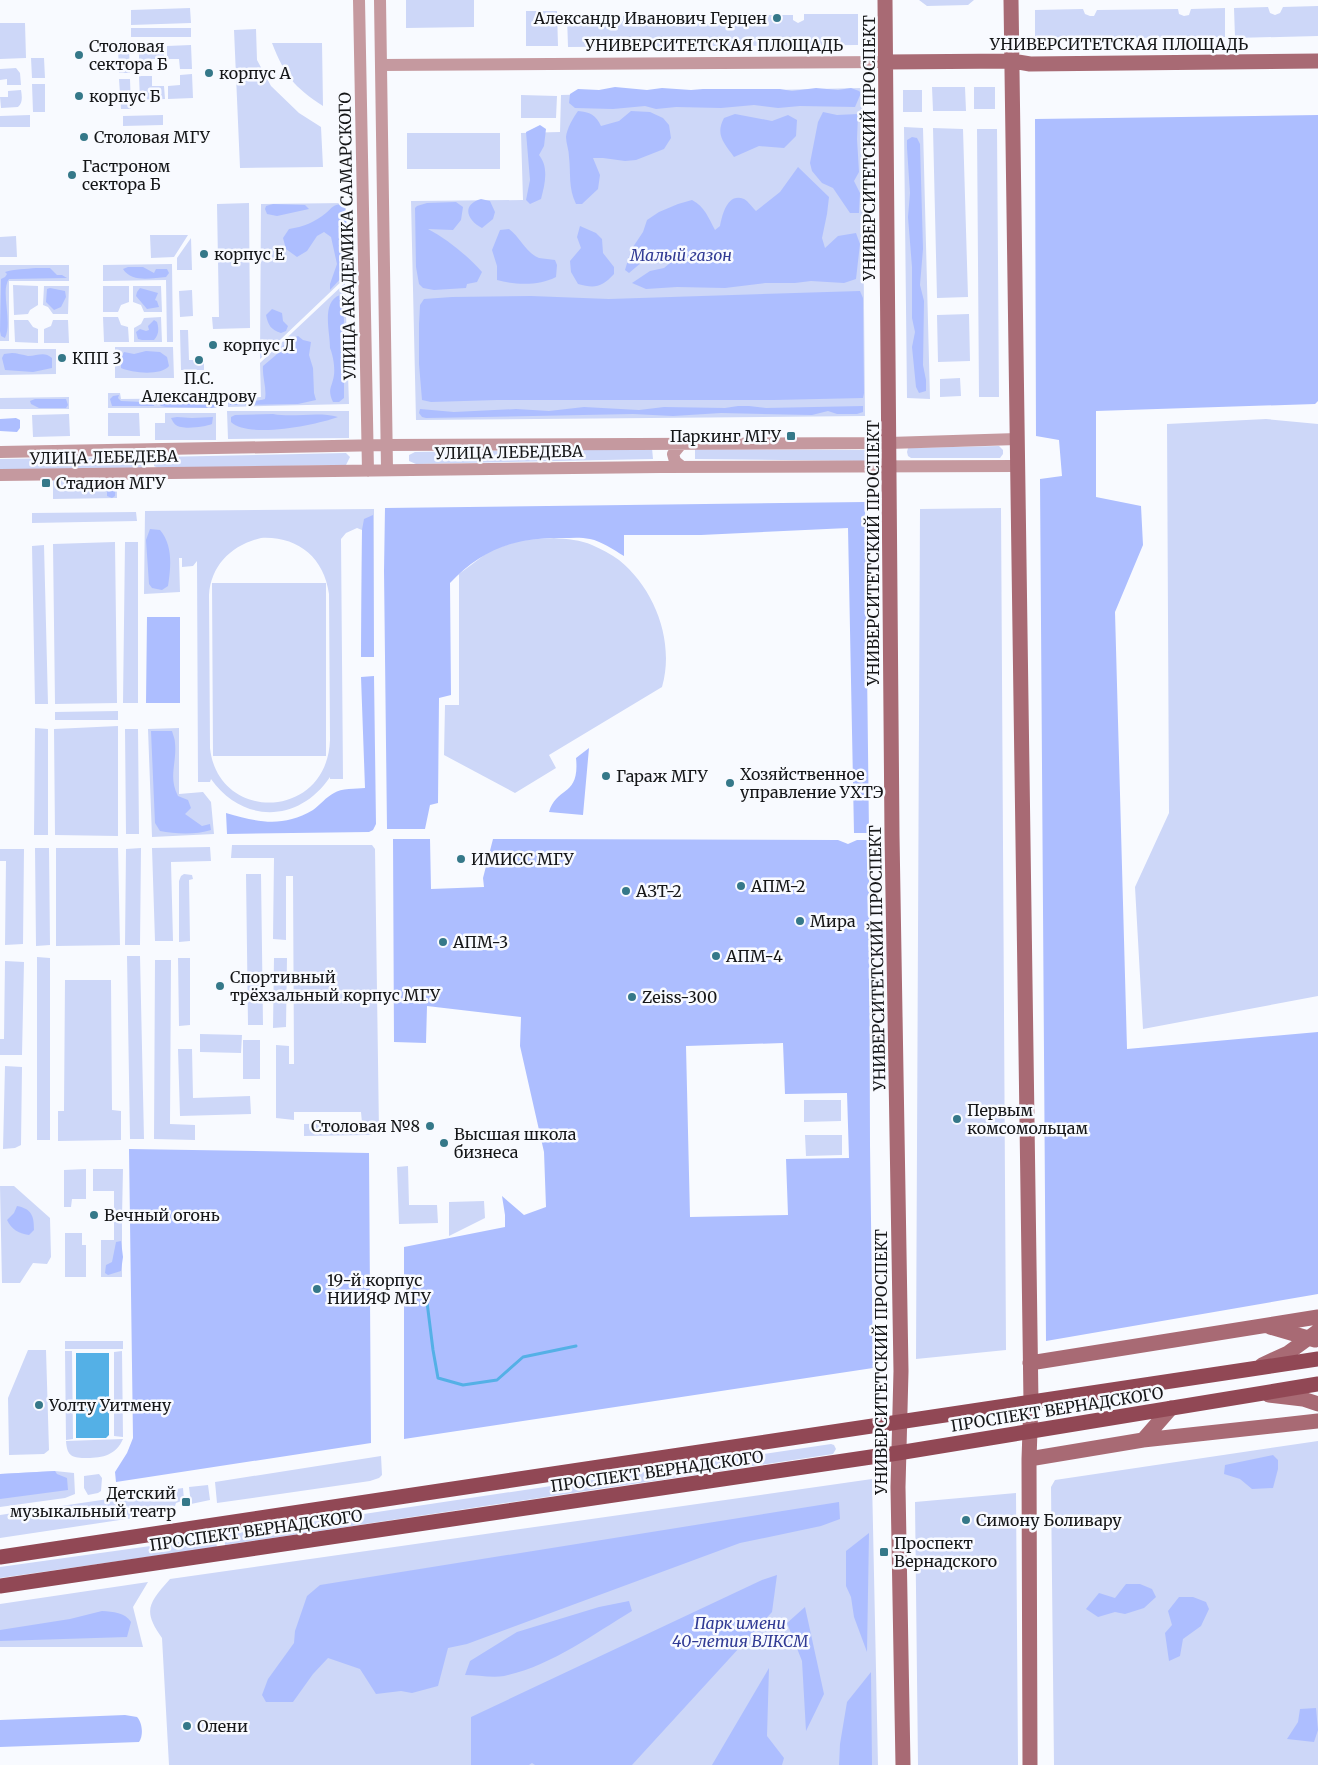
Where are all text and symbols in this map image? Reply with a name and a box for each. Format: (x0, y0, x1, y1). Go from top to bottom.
place label: Александр Иванович Герцен (533, 8, 767, 28)
marker: Александр Иванович Герцен (771, 12, 783, 24)
street label: УНИВЕРСИТЕТСКИЙ ПРОСПЕКТ (859, 15, 879, 282)
street label: УНИВЕРСИТЕТСКАЯ ПЛОЩАДЬ (989, 34, 1249, 54)
street label: УНИВЕРСИТЕТСКАЯ ПЛОЩАДЬ (584, 35, 844, 55)
place label: Столовая сектора Б (89, 36, 168, 74)
marker: Столовая сектора Б (73, 49, 85, 61)
place label: корпус А (219, 63, 292, 83)
marker: корпус А (203, 67, 215, 79)
place label: корпус Б (89, 86, 161, 106)
marker: корпус Б (73, 90, 85, 102)
street label: УЛИЦА АКАДЕМИКА САМАРСКОГО (334, 91, 360, 381)
place label: Столовая МГУ (94, 127, 211, 147)
marker: Столовая МГУ (78, 131, 90, 143)
place label: Гастроном сектора Б (82, 156, 171, 194)
marker: Гастроном сектора Б (66, 169, 78, 181)
place label: корпус Е (214, 244, 286, 264)
park label: Малый газон (629, 245, 732, 265)
marker: корпус Е (198, 248, 210, 260)
place label: корпус Л (223, 335, 295, 355)
marker: корпус Л (207, 339, 219, 351)
place label: КПП 3 (72, 348, 122, 368)
marker: КПП 3 (56, 352, 68, 364)
marker: П.С. Александрову (193, 354, 205, 366)
place label: П.С. Александрову (141, 368, 257, 406)
street label: УНИВЕРСИТЕТСКИЙ ПРОСПЕКТ (863, 420, 883, 687)
place label: Паркинг МГУ (670, 426, 782, 446)
marker: Паркинг МГУ (785, 430, 797, 442)
street label: УЛИЦА ЛЕБЕДЕВА (434, 441, 584, 463)
street label: УЛИЦА ЛЕБЕДЕВА (29, 446, 179, 468)
place label: Стадион МГУ (56, 473, 166, 493)
marker: Стадион МГУ (40, 477, 52, 489)
place label: Хозяйственное управление УХТЭ (740, 764, 883, 802)
place label: Гараж МГУ (616, 766, 708, 786)
marker: Гараж МГУ (600, 770, 612, 782)
marker: Хозяйственное управление УХТЭ (724, 777, 736, 789)
street label: УНИВЕРСИТЕТСКИЙ ПРОСПЕКТ (865, 825, 889, 1092)
place label: ИМИСС МГУ (471, 849, 574, 869)
marker: ИМИСС МГУ (455, 853, 467, 865)
place label: АПМ-2 (750, 876, 805, 896)
marker: АПМ-2 (735, 880, 747, 892)
place label: АЗТ-2 (635, 881, 682, 901)
marker: АЗТ-2 (620, 885, 632, 897)
place label: Мира (810, 911, 856, 931)
marker: Мира (794, 915, 806, 927)
place label: АПМ-3 (452, 932, 508, 952)
marker: АПМ-3 (437, 936, 449, 948)
place label: АПМ-4 (725, 946, 783, 966)
marker: АПМ-4 (710, 950, 722, 962)
place label: Спортивный трёхзальный корпус МГУ (230, 967, 441, 1005)
marker: Спортивный трёхзальный корпус МГУ (214, 980, 226, 992)
place label: Zeiss-300 (642, 987, 717, 1007)
marker: Zeiss-300 (626, 991, 638, 1003)
place label: Первым комсомольцам (967, 1100, 1088, 1138)
marker: Первым комсомольцам (951, 1113, 963, 1125)
place label: Столовая №8 (311, 1116, 420, 1136)
marker: Столовая №8 (424, 1120, 436, 1132)
place label: Высшая школа бизнеса (454, 1124, 577, 1162)
marker: Высшая школа бизнеса (438, 1137, 450, 1149)
place label: Вечный огонь (104, 1205, 220, 1225)
marker: Вечный огонь (88, 1209, 100, 1221)
street label: УНИВЕРСИТЕТСКИЙ ПРОСПЕКТ (871, 1229, 891, 1496)
place label: 19-й корпус НИИЯФ МГУ (327, 1270, 432, 1308)
marker: 19-й корпус НИИЯФ МГУ (311, 1283, 323, 1295)
street label: ПРОСПЕКТ ВЕРНАДСКОГО (949, 1382, 1165, 1436)
place label: Уолту Уитмену (48, 1395, 172, 1415)
marker: Уолту Уитмену (33, 1399, 45, 1411)
street label: ПРОСПЕКТ ВЕРНАДСКОГО (549, 1446, 765, 1496)
place label: Детский музыкальный театр (10, 1483, 176, 1521)
marker: Детский музыкальный театр (180, 1496, 192, 1508)
street label: ПРОСПЕКТ ВЕРНАДСКОГО (148, 1505, 364, 1555)
place label: Симону Боливару (976, 1510, 1122, 1530)
marker: Симону Боливару (960, 1514, 972, 1526)
place label: Проспект Вернадского (894, 1533, 997, 1571)
marker: Проспект Вернадского (878, 1546, 890, 1558)
park label: Парк имени 40-летия ВЛКСМ (672, 1613, 808, 1651)
place label: Олени (197, 1716, 248, 1736)
marker: Олени (181, 1720, 193, 1732)

